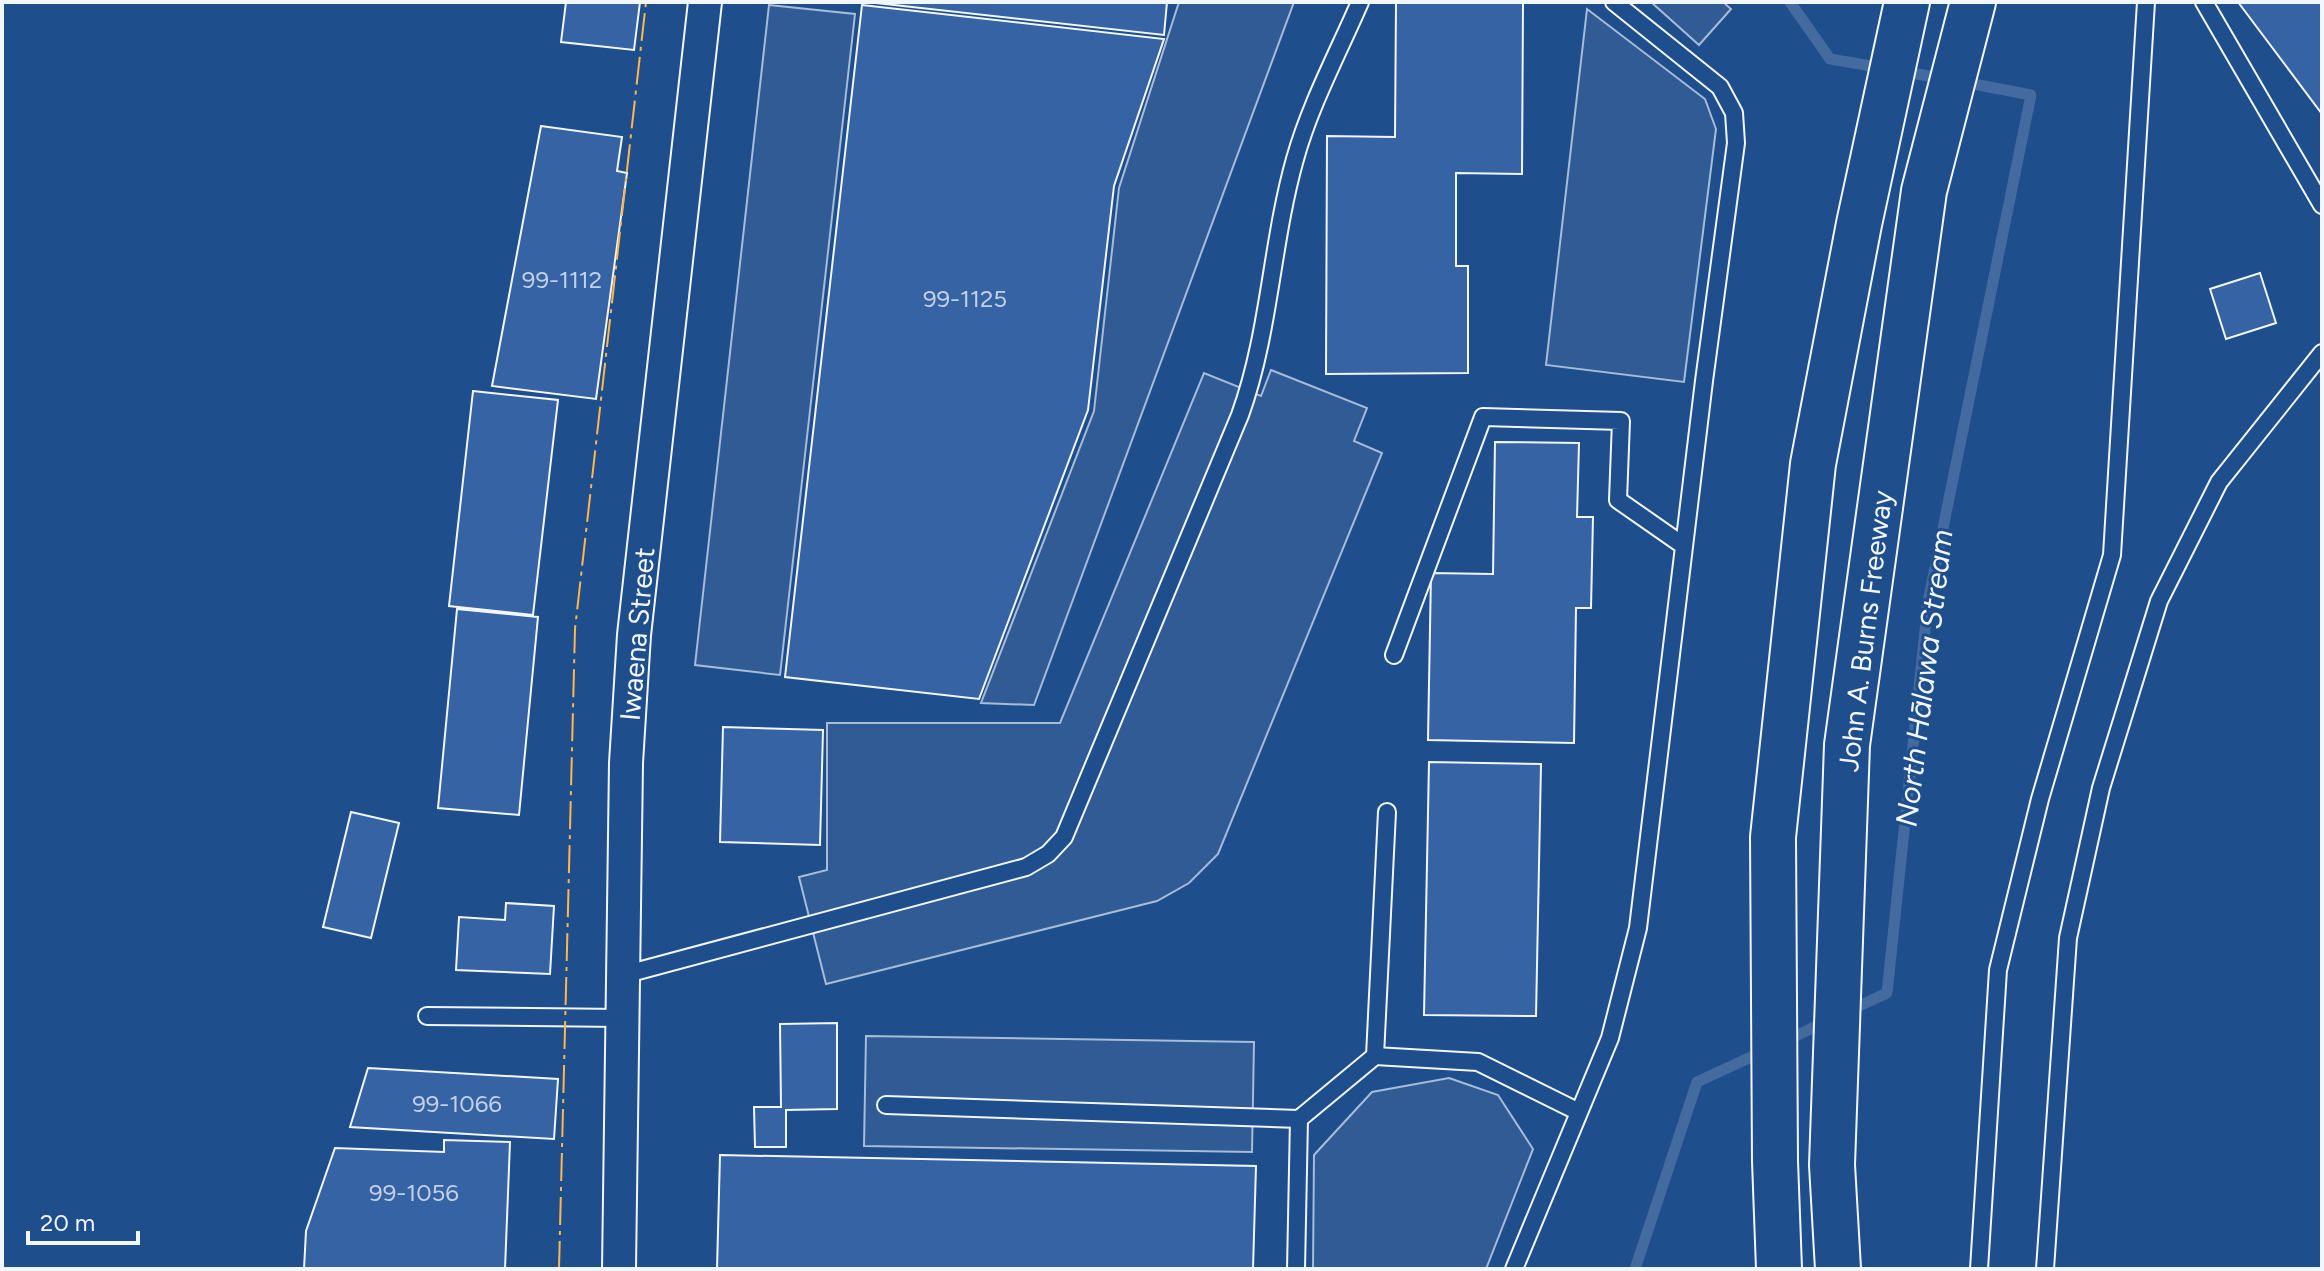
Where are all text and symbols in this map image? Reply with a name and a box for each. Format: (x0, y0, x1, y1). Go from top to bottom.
house number: 99-1112 (522, 265, 602, 294)
house number: 99-1125 (923, 284, 1007, 313)
street label: John A. Burns Freeway (1831, 488, 1899, 774)
water label: North Hālawa Stream (1887, 527, 1961, 829)
street label: Iwaena Street (612, 546, 662, 722)
house number: 99-1066 (412, 1089, 502, 1118)
house number: 99-1056 (369, 1178, 459, 1207)
scale bar (28, 1195, 138, 1245)
text: 20 m (40, 1208, 95, 1237)

